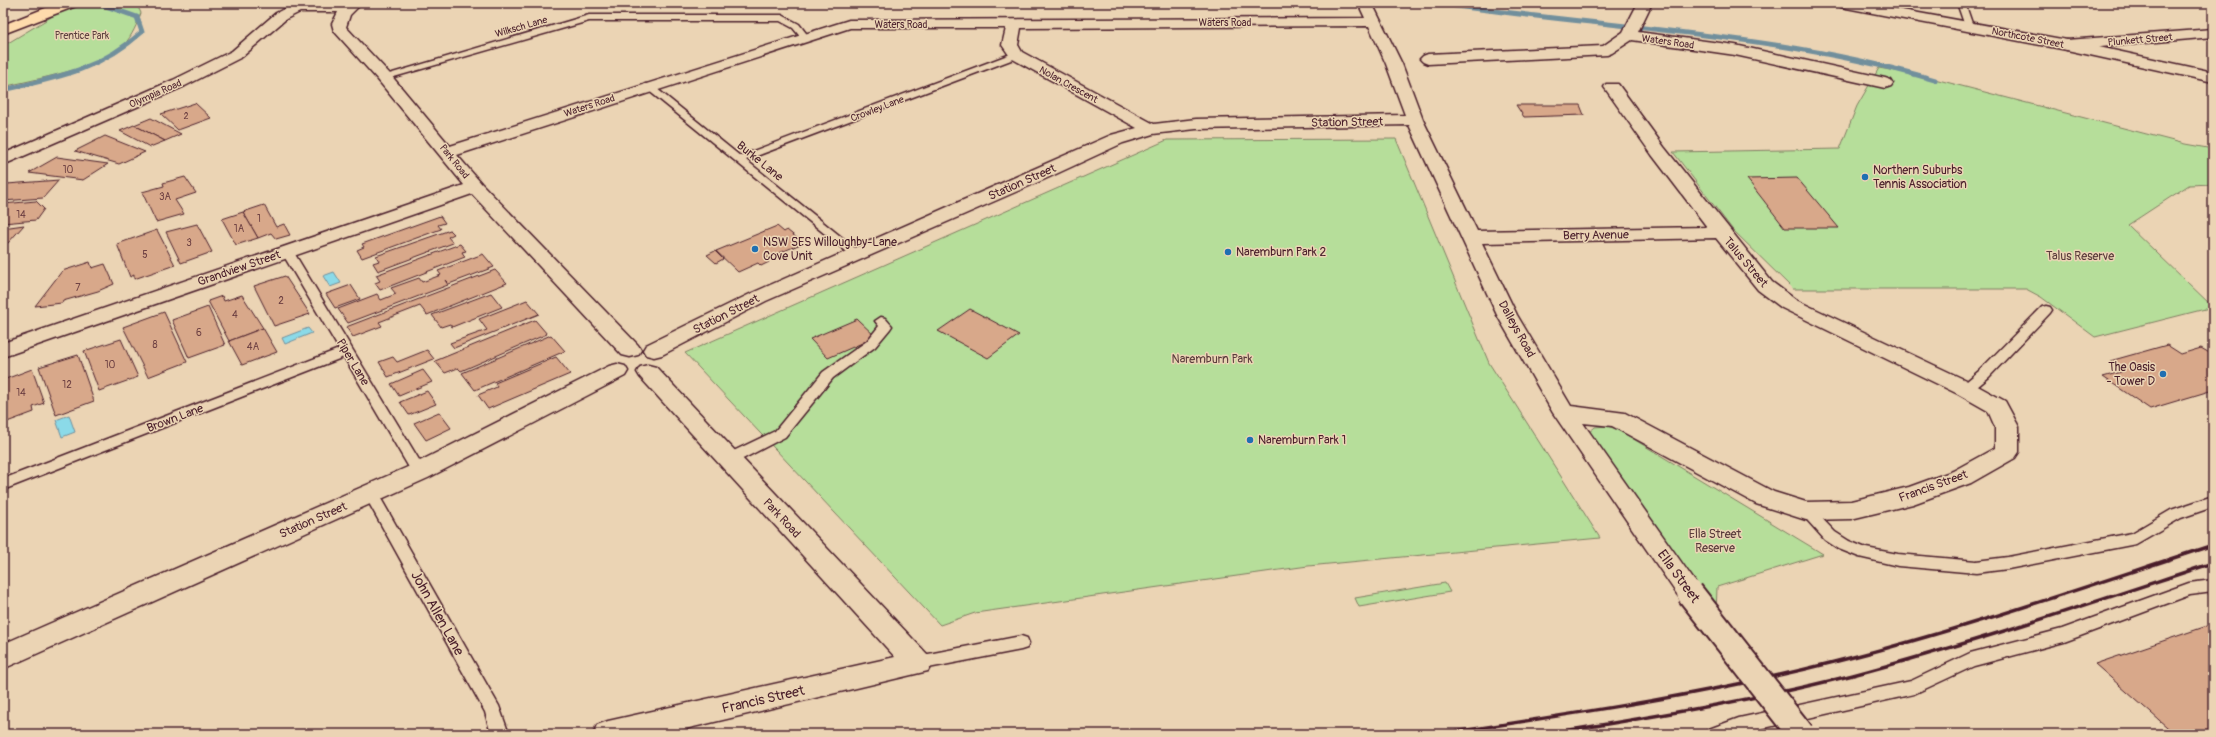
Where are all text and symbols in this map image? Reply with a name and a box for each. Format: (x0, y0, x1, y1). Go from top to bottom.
street label: Wilksch Lane (494, 14, 549, 40)
street label: Waters Road (1199, 17, 1251, 29)
street label: Waters Road (875, 19, 927, 31)
street label: Northcote Street (1991, 25, 2066, 51)
park label: Prentice Park (55, 30, 110, 42)
street label: Plunkett Street (2107, 31, 2174, 49)
street label: Waters Road (1641, 32, 1695, 52)
street label: Nolan Crescent (1037, 64, 1101, 106)
street label: Olympia Road (127, 77, 183, 111)
street label: Waters Road (562, 92, 616, 120)
street label: Crowley Lane (849, 93, 906, 125)
house number: 2 (183, 111, 189, 122)
street label: Station Street (1311, 114, 1383, 131)
street label: Burke Lane (733, 138, 786, 185)
street label: Park Road (437, 142, 472, 181)
street label: Station Street (986, 161, 1058, 204)
place label: Northern Suburbs Tennis Association (1873, 163, 1967, 192)
house number: 10 (63, 164, 74, 176)
marker: Northern Suburbs Tennis Association (1860, 172, 1870, 182)
house number: 3A (159, 191, 172, 203)
house number: 14 (16, 209, 26, 221)
house number: 1 (257, 213, 261, 225)
house number: 1A (234, 223, 245, 235)
street label: Berry Avenue (1563, 227, 1629, 244)
street label: Talus Street (1720, 234, 1771, 291)
place label: NSW SES Willoughby-Lane Cove Unit (763, 235, 897, 264)
house number: 3 (186, 237, 192, 249)
marker: NSW SES Willoughby-Lane Cove Unit (750, 244, 760, 254)
place label: Naremburn Park 2 (1236, 245, 1326, 260)
street label: Grandview Street (196, 247, 283, 290)
marker: Naremburn Park 2 (1223, 247, 1233, 257)
house number: 5 (142, 249, 148, 261)
park label: Talus Reserve (2046, 249, 2114, 264)
house number: 7 (75, 282, 81, 294)
street label: Station Street (691, 291, 762, 338)
house number: 2 (278, 295, 284, 307)
street label: Dalleys Road (1495, 298, 1538, 360)
house number: 4 (232, 309, 238, 321)
house number: 6 (196, 327, 202, 339)
street label: Piper Lane (333, 336, 372, 388)
house number: 8 (152, 339, 158, 351)
house number: 4A (247, 341, 260, 353)
park label: Naremburn Park (1172, 352, 1252, 367)
house number: 10 (105, 359, 116, 371)
place label: The Oasis - Tower D (2106, 360, 2156, 389)
marker: The Oasis - Tower D (2158, 369, 2168, 379)
house number: 12 (62, 379, 72, 391)
house number: 14 (16, 387, 26, 399)
street label: Brown Lane (145, 401, 206, 436)
place label: Naremburn Park 1 (1258, 433, 1346, 448)
marker: Naremburn Park 1 (1245, 435, 1255, 445)
street label: Francis Street (1897, 467, 1970, 506)
street label: Park Road (760, 496, 804, 541)
street label: Station Street (277, 499, 349, 542)
park label: Ella Street Reserve (1689, 527, 1742, 556)
street label: Ella Street (1654, 546, 1704, 606)
street label: John Allen Lane (407, 568, 468, 659)
street label: Francis Street (720, 682, 806, 717)

